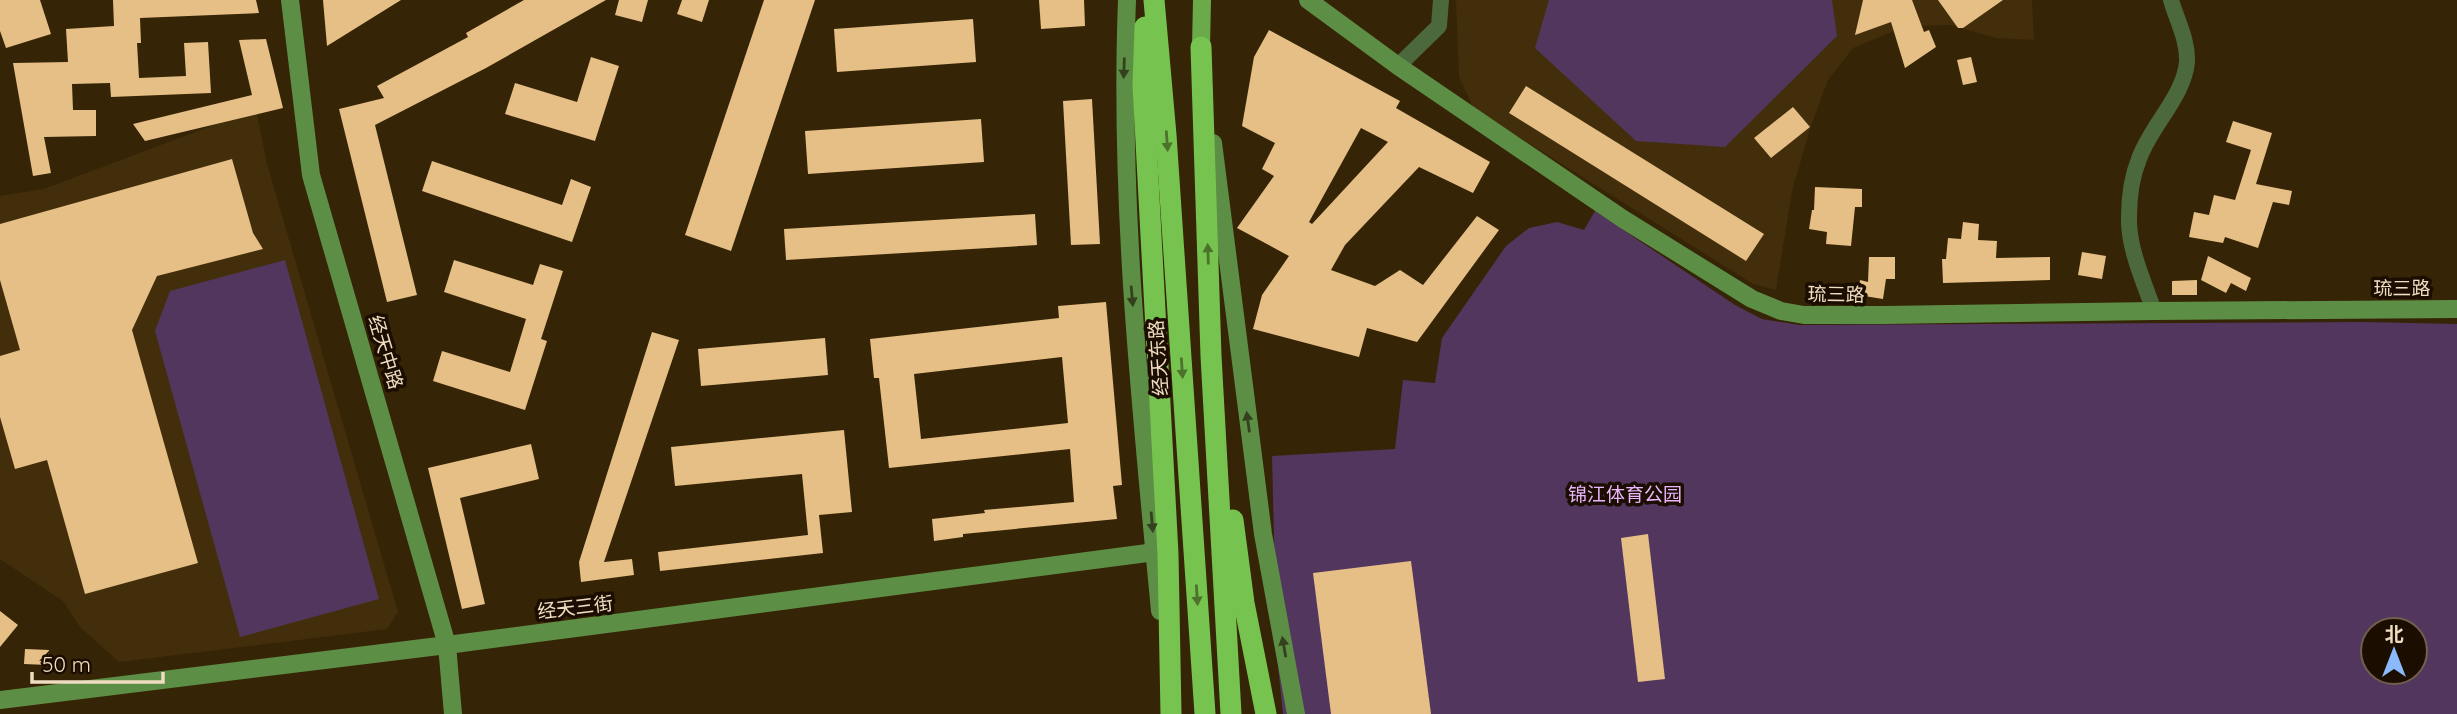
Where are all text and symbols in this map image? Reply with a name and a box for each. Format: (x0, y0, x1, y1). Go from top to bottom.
one-way arrow (1119, 57, 1130, 79)
one-way arrow (1162, 130, 1173, 152)
one-way arrow (1202, 243, 1213, 265)
street label: 琉三路 (2373, 276, 2431, 300)
street label: 琉三路 (1807, 282, 1865, 306)
one-way arrow (1127, 285, 1138, 307)
street label: 经天中路 (363, 312, 409, 392)
street label: 经天东路 (1143, 319, 1173, 397)
one-way arrow (1177, 357, 1188, 379)
one-way arrow (1243, 411, 1254, 433)
park label: 锦江体育公园 (1568, 482, 1682, 506)
one-way arrow (1147, 511, 1158, 533)
one-way arrow (1192, 584, 1203, 606)
street label: 经天三街 (536, 590, 614, 624)
north arrow (2359, 616, 2429, 686)
text: 北 (2384, 622, 2404, 646)
one-way arrow (1278, 636, 1289, 658)
scale bar (32, 640, 163, 684)
text: 50 m (42, 651, 91, 677)

